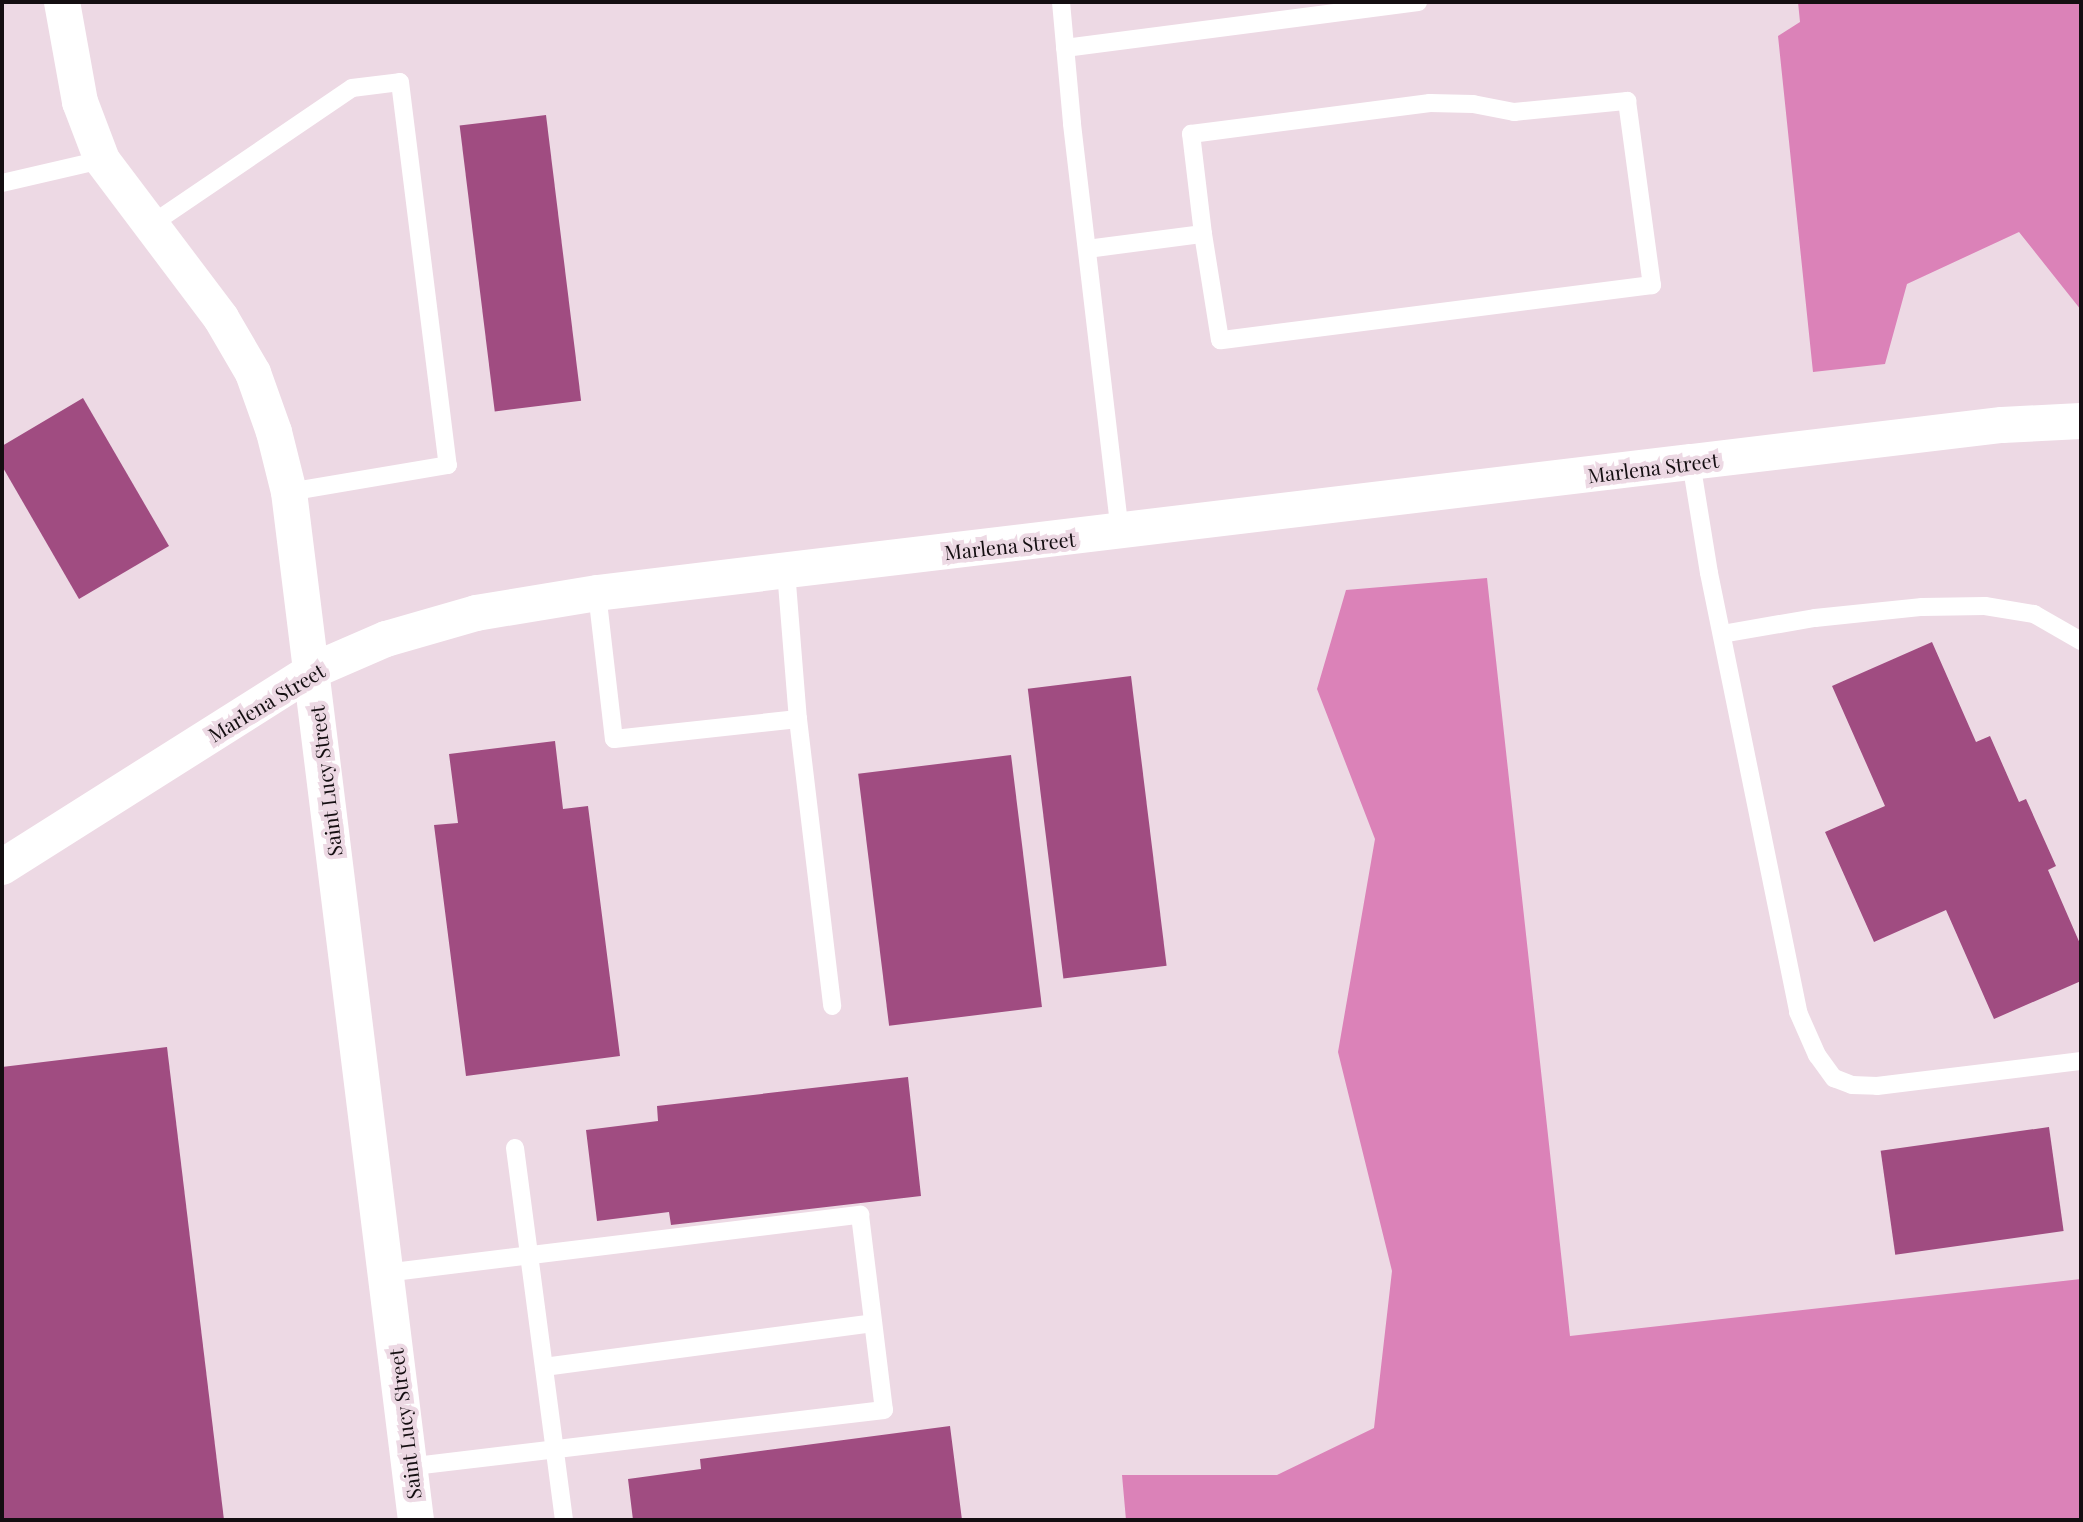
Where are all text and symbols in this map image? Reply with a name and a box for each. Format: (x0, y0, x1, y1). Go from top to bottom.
street label: Marlena Street (1586, 447, 1720, 487)
street label: Marlena Street (943, 526, 1077, 564)
street label: Marlena Street (203, 658, 329, 746)
street label: Saint Lucy Street (304, 704, 346, 858)
street label: Saint Lucy Street (383, 1347, 425, 1501)

